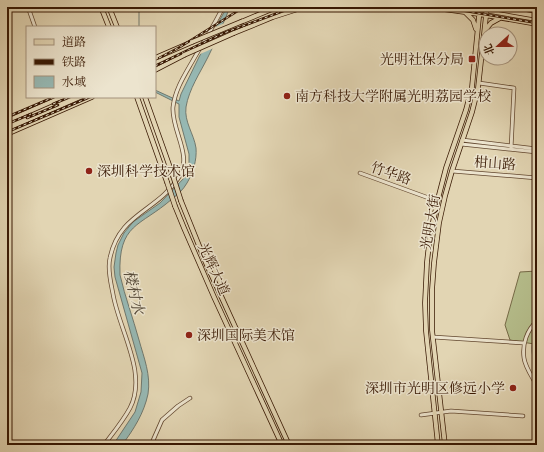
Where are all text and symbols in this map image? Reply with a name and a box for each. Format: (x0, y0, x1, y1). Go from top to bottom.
legend (26, 26, 156, 98)
north arrow (478, 26, 518, 66)
text: 道路 (62, 34, 86, 49)
text: 北 (480, 42, 497, 57)
place label: 光明社保分局 (380, 50, 464, 68)
text: 铁路 (62, 54, 86, 69)
marker: 光明社保分局 (467, 54, 477, 64)
text: 水域 (62, 74, 86, 89)
place label: 南方科技大学附属光明荔园学校 (295, 87, 491, 105)
marker: 南方科技大学附属光明荔园学校 (282, 91, 292, 101)
street label: 柑山路 (473, 153, 517, 173)
street label: 竹华路 (368, 158, 414, 188)
place label: 深圳科学技术馆 (97, 162, 195, 180)
marker: 深圳科学技术馆 (84, 166, 94, 176)
street label: 光明大街 (416, 193, 444, 251)
street label: 光辉大道 (194, 240, 234, 298)
water label: 楼村水 (120, 268, 149, 318)
place label: 深圳国际美术馆 (197, 326, 295, 344)
marker: 深圳国际美术馆 (184, 330, 194, 340)
place label: 深圳市光明区修远小学 (365, 379, 505, 397)
marker: 深圳市光明区修远小学 (508, 383, 518, 393)

